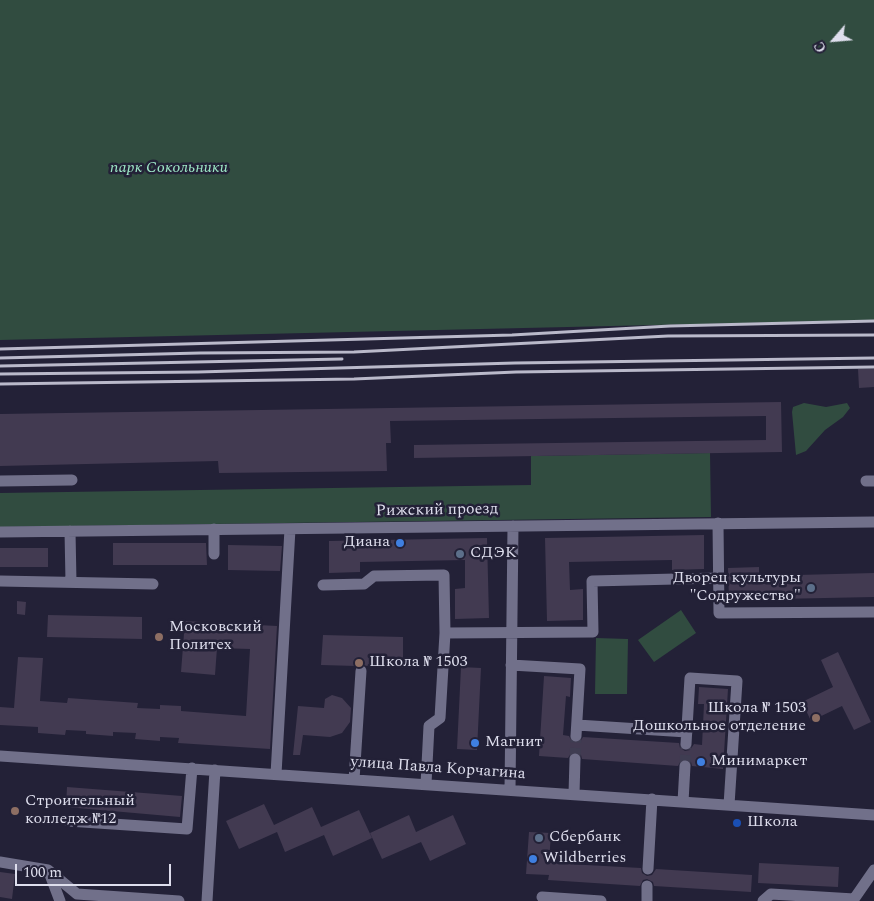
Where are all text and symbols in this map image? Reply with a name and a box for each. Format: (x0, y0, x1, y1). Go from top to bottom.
north arrow (809, 15, 859, 65)
text: С (809, 38, 832, 56)
park label: парк Сокольники (110, 159, 228, 179)
street label: Рижский проезд (376, 500, 498, 522)
place label: Диана (344, 533, 390, 553)
marker: Диана (394, 537, 406, 549)
place label: СДЭК (470, 544, 516, 564)
marker: СДЭК (454, 548, 466, 560)
place label: Дворец культуры "Содружество" (673, 569, 801, 607)
marker: Дворец культуры "Содружество" (805, 582, 817, 594)
place label: Московский Политех (169, 618, 262, 656)
marker: Московский Политех (153, 631, 165, 643)
place label: Школа № 1503 (369, 653, 468, 673)
marker: Школа № 1503 (353, 657, 365, 669)
place label: Школа № 1503 Дошкольное отделение (633, 699, 806, 737)
marker: Школа № 1503 Дошкольное отделение (810, 712, 822, 724)
place label: Магнит (485, 733, 542, 753)
marker: Магнит (469, 737, 481, 749)
place label: Минимаркет (711, 752, 807, 772)
street label: улица Павла Корчагина (350, 753, 526, 785)
marker: Минимаркет (695, 756, 707, 768)
place label: Строительный колледж №12 (25, 792, 135, 830)
marker: Строительный колледж №12 (9, 805, 21, 817)
place label: Школа (747, 813, 798, 833)
marker: Школа (731, 817, 743, 829)
place label: Сбербанк (549, 828, 621, 848)
marker: Сбербанк (533, 832, 545, 844)
place label: Wildberries (543, 849, 626, 869)
marker: Wildberries (527, 853, 539, 865)
scale bar (18, 854, 174, 886)
text: 100 m (23, 861, 62, 884)

